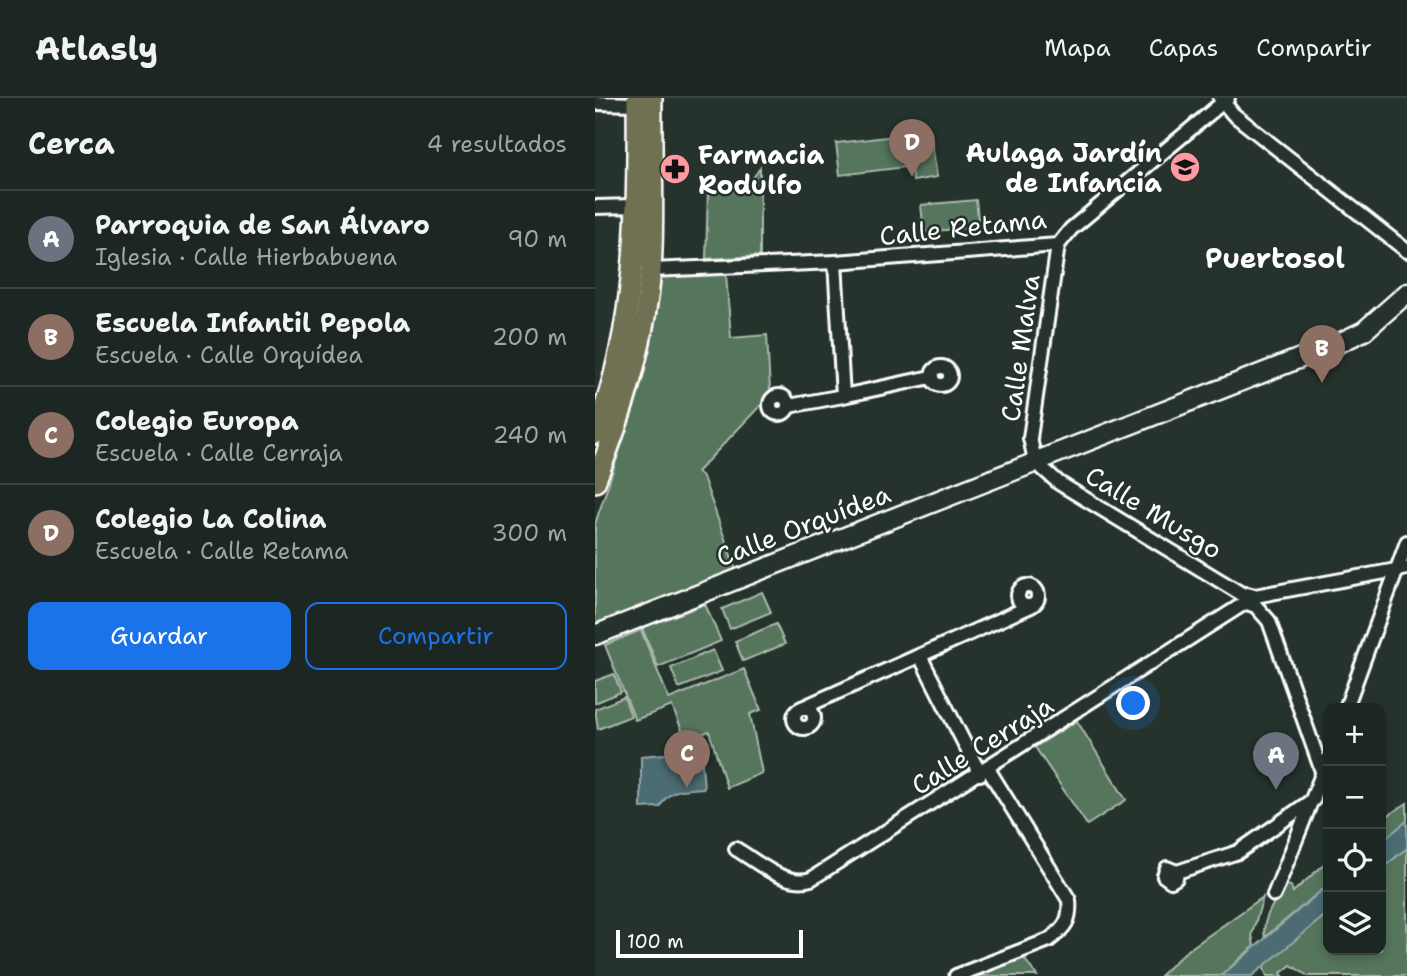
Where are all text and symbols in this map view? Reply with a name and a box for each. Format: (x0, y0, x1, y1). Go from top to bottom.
text: Atlasly (35, 26, 158, 71)
text: Mapa (1044, 32, 1111, 64)
text: Capas (1149, 32, 1218, 64)
text: Compartir (1256, 32, 1372, 64)
pin: D (889, 119, 935, 177)
text: Cerca (28, 123, 115, 164)
text: 4 resultados (427, 129, 567, 159)
place label: Aulaga Jardín de Infancia (965, 135, 1162, 200)
place label: Farmacia Rodulfo (698, 137, 824, 202)
school or university icon: Aulaga Jardín de Infancia (1168, 150, 1202, 184)
pharmacy icon: Farmacia Rodulfo (658, 152, 692, 186)
street label: Calle Retama (878, 201, 1048, 253)
text: Parroquia de San Álvaro (95, 207, 430, 242)
text: A (42, 224, 60, 254)
text: 90 m (507, 224, 567, 254)
district label: Puertosol (1205, 239, 1345, 277)
text: Iglesia · Calle Hierbabuena (95, 242, 397, 272)
street label: Calle Malva (992, 272, 1048, 424)
text: Escuela Infantil Pepola (95, 305, 410, 340)
text: B (44, 322, 58, 352)
text: 200 m (492, 322, 567, 352)
pin: B (1299, 325, 1345, 383)
text: Escuela · Calle Orquídea (95, 340, 363, 370)
text: Colegio Europa (95, 403, 299, 438)
text: C (44, 420, 58, 450)
text: 240 m (493, 420, 567, 450)
text: Escuela · Calle Cerraja (95, 438, 343, 468)
street label: Calle Musgo (1079, 457, 1229, 567)
street label: Calle Orquídea (711, 476, 895, 574)
text: Colegio La Colina (95, 501, 327, 536)
text: D (43, 518, 59, 548)
text: 300 m (492, 518, 567, 548)
text: Escuela · Calle Retama (95, 536, 348, 566)
button: Guardar (28, 602, 291, 670)
button: Compartir (305, 602, 567, 670)
your location (1116, 686, 1150, 720)
street label: Calle Cerraja (904, 687, 1060, 803)
map controls (1323, 703, 1386, 955)
button: + (1323, 703, 1386, 766)
pin: C (664, 730, 710, 788)
pin: A (1253, 732, 1299, 790)
button: − (1323, 766, 1386, 829)
button: locate (1323, 829, 1386, 892)
button: layers (1323, 892, 1386, 955)
scale bar (616, 927, 803, 959)
text: 100 m (627, 929, 684, 954)

